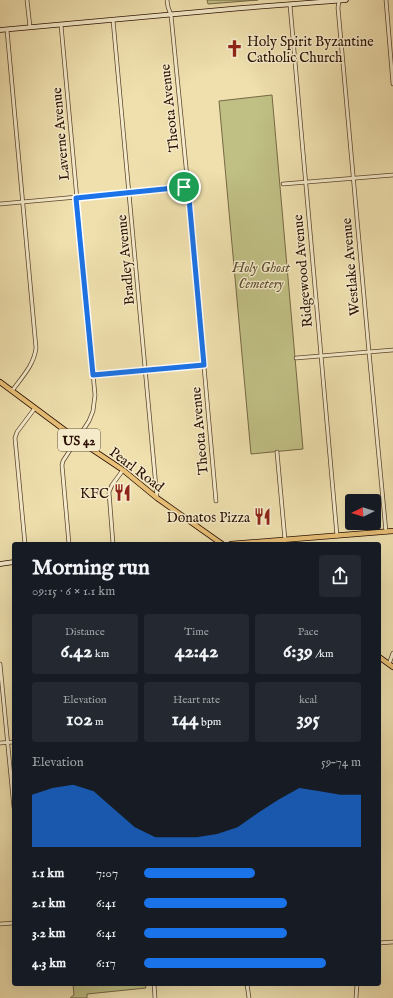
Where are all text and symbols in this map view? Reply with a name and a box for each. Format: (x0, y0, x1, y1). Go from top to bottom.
place label: Holy Spirit Byzantine Catholic Church (247, 33, 374, 67)
church icon: Holy Spirit Byzantine Catholic Church (224, 39, 244, 59)
street label: Theota Avenue (156, 62, 184, 153)
street label: Laverne Avenue (48, 86, 74, 181)
pin (167, 170, 201, 204)
icon: arrive (173, 176, 195, 198)
street label: Bradley Avenue (113, 213, 139, 306)
street label: Ridgewood Avenue (289, 213, 317, 328)
street label: Westlake Avenue (338, 217, 364, 317)
park label: Holy Ghost Cemetery (231, 259, 290, 293)
street label: Theota Avenue (187, 386, 213, 476)
road number: US 42 (58, 429, 100, 451)
street label: Pearl Road (105, 443, 168, 497)
restaurant icon: KFC (112, 483, 132, 503)
place label: KFC (80, 485, 109, 503)
north arrow (345, 494, 381, 530)
map controls (345, 494, 381, 530)
restaurant icon: Donatos Pizza (253, 507, 273, 527)
place label: Donatos Pizza (167, 509, 251, 527)
text: Morning run (32, 554, 150, 582)
button: share (319, 555, 361, 597)
text: 09:15 · 6 × 1.1 km (32, 583, 115, 600)
text: Distance (65, 625, 105, 639)
text: Time (184, 625, 209, 639)
text: Pace (298, 625, 319, 639)
text: 6.42 (60, 639, 92, 664)
text: 42:42 (175, 639, 218, 664)
text: 6:39 (283, 639, 313, 664)
text: km (92, 647, 109, 661)
text: /km (313, 647, 333, 661)
text: Elevation (63, 693, 107, 707)
text: Heart rate (173, 693, 220, 707)
text: kcal (299, 693, 317, 707)
text: 102 (66, 707, 93, 732)
text: 144 (172, 707, 199, 732)
text: 395 (296, 707, 320, 732)
text: m (93, 715, 104, 729)
text: bpm (199, 715, 221, 729)
text: Elevation (32, 754, 84, 771)
text: 59–74 m (321, 754, 361, 771)
text: 1.1 km (32, 865, 64, 882)
text: 7:07 (96, 865, 118, 882)
text: 2.1 km (32, 895, 66, 912)
text: 6:41 (96, 895, 116, 912)
text: 3.2 km (32, 925, 66, 942)
text: 6:41 (96, 925, 116, 942)
text: 4.3 km (32, 955, 66, 972)
text: 6:17 (96, 955, 116, 972)

